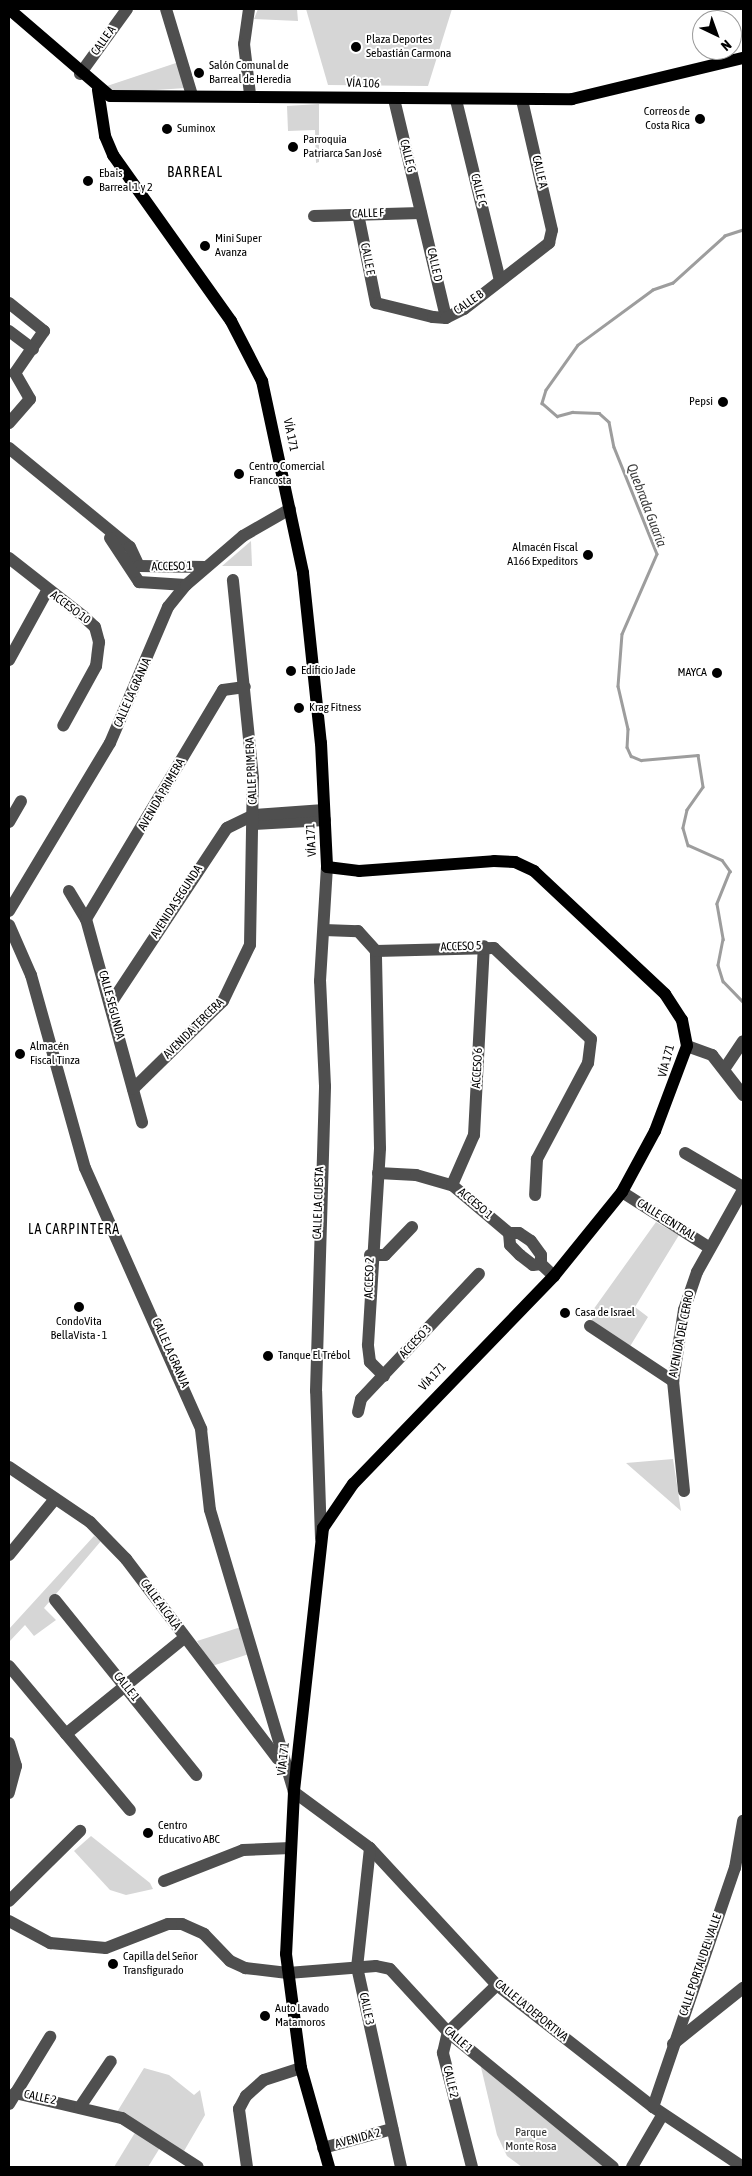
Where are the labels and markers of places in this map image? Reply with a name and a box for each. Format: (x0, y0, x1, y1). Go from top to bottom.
place label: Plaza Deportes Sebastián Carmona (366, 33, 451, 61)
marker: Plaza Deportes Sebastián Carmona (350, 41, 362, 53)
place label: Salón Comunal de Barreal de Heredia (209, 59, 291, 87)
marker: Salón Comunal de Barreal de Heredia (193, 67, 205, 79)
place label: Correos de Costa Rica (644, 105, 690, 133)
marker: Correos de Costa Rica (694, 113, 706, 125)
place label: Suminox (177, 122, 215, 136)
marker: Suminox (161, 123, 173, 135)
place label: Parroquia Patriarca San José (303, 133, 382, 161)
marker: Parroquia Patriarca San José (287, 141, 299, 153)
place label: Ebais Barreal 1 y 2 (99, 167, 153, 195)
marker: Ebais Barreal 1 y 2 (81, 174, 95, 188)
place label: Mini Super Avanza (215, 232, 262, 260)
marker: Mini Super Avanza (199, 240, 211, 252)
place label: Pepsi (689, 395, 713, 409)
marker: Pepsi (717, 396, 729, 408)
place label: Centro Comercial Francosta (249, 460, 325, 488)
marker: Centro Comercial Francosta (233, 468, 245, 480)
place label: Almacén Fiscal A166 Expeditors (507, 541, 578, 569)
marker: Almacén Fiscal A166 Expeditors (582, 549, 594, 561)
place label: Edificio Jade (301, 664, 356, 678)
marker: Edificio Jade (285, 665, 297, 677)
place label: MAYCA (677, 666, 707, 680)
marker: MAYCA (711, 667, 723, 679)
place label: Krag Fitness (309, 701, 361, 715)
marker: Krag Fitness (293, 702, 305, 714)
place label: Almacén Fiscal Tinza (30, 1040, 80, 1068)
marker: Almacén Fiscal Tinza (14, 1048, 26, 1060)
marker: CondoVita BellaVista - 1 (73, 1301, 85, 1313)
place label: Casa de Israel (575, 1306, 635, 1320)
marker: Casa de Israel (559, 1307, 571, 1319)
place label: CondoVita BellaVista - 1 (51, 1315, 107, 1343)
place label: Tanque El Trébol (278, 1349, 350, 1363)
marker: Tanque El Trébol (262, 1350, 274, 1362)
place label: Centro Educativo ABC (158, 1819, 220, 1847)
marker: Centro Educativo ABC (142, 1827, 154, 1839)
place label: Capilla del Señor Transfigurado (123, 1950, 197, 1978)
marker: Capilla del Señor Transfigurado (107, 1958, 119, 1970)
place label: Auto Lavado Matamoros (275, 2002, 329, 2030)
marker: Auto Lavado Matamoros (259, 2010, 271, 2022)

